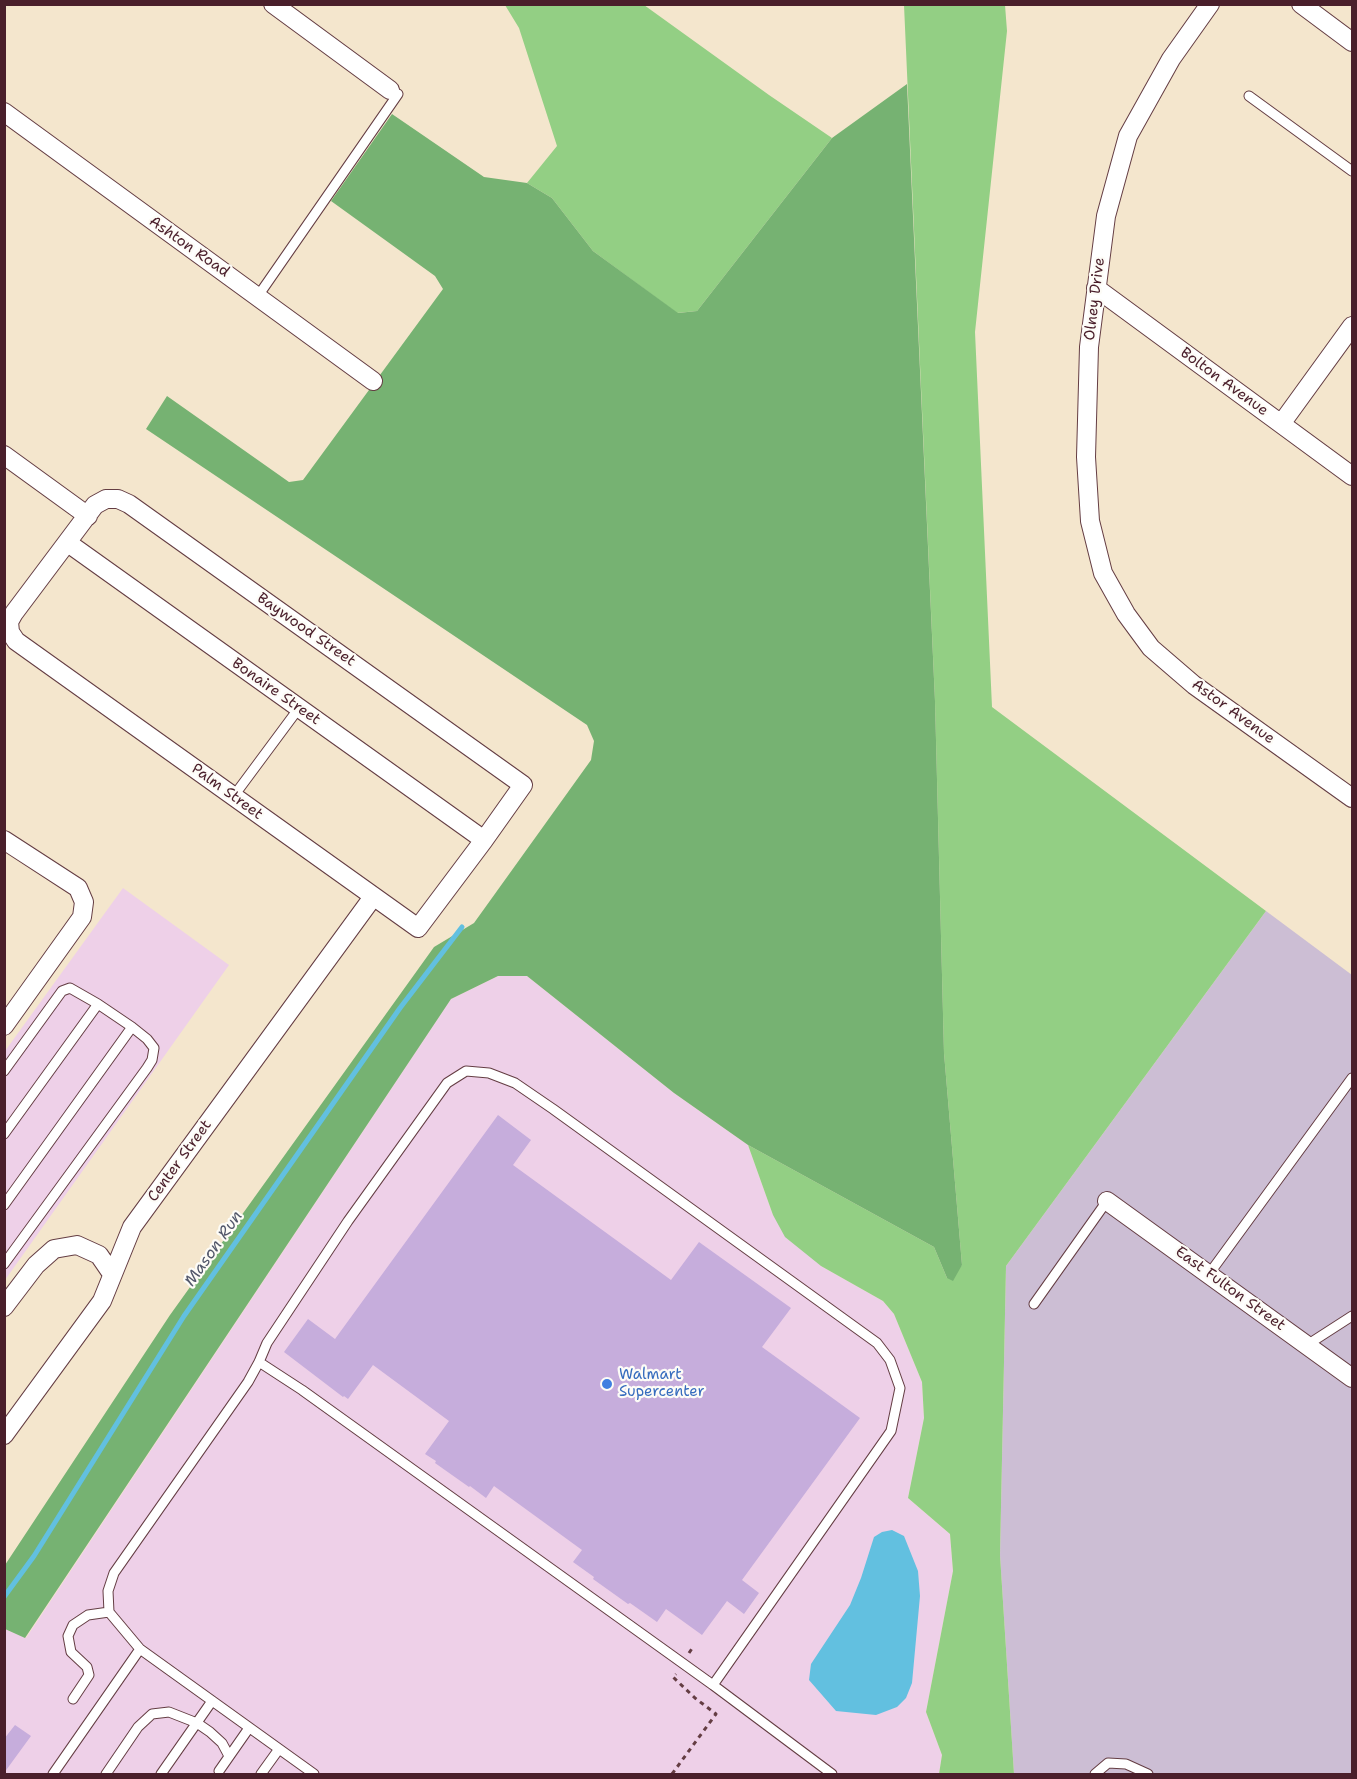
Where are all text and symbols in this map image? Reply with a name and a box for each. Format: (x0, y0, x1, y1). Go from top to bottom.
street label: Ashton Road (145, 213, 233, 281)
street label: Olney Drive (1081, 256, 1109, 342)
street label: Bolton Avenue (1176, 344, 1272, 420)
street label: Baywood Street (253, 589, 359, 671)
street label: Bonaire Street (228, 655, 324, 729)
street label: Astor Avenue (1188, 676, 1278, 748)
street label: Palm Street (188, 760, 266, 824)
street label: Center Street (144, 1117, 216, 1205)
water label: Mason Run (181, 1208, 247, 1290)
street label: East Fulton Street (1171, 1243, 1289, 1335)
place label: Walmart Supercenter (619, 1366, 705, 1401)
marker: Walmart Supercenter (600, 1377, 614, 1391)

